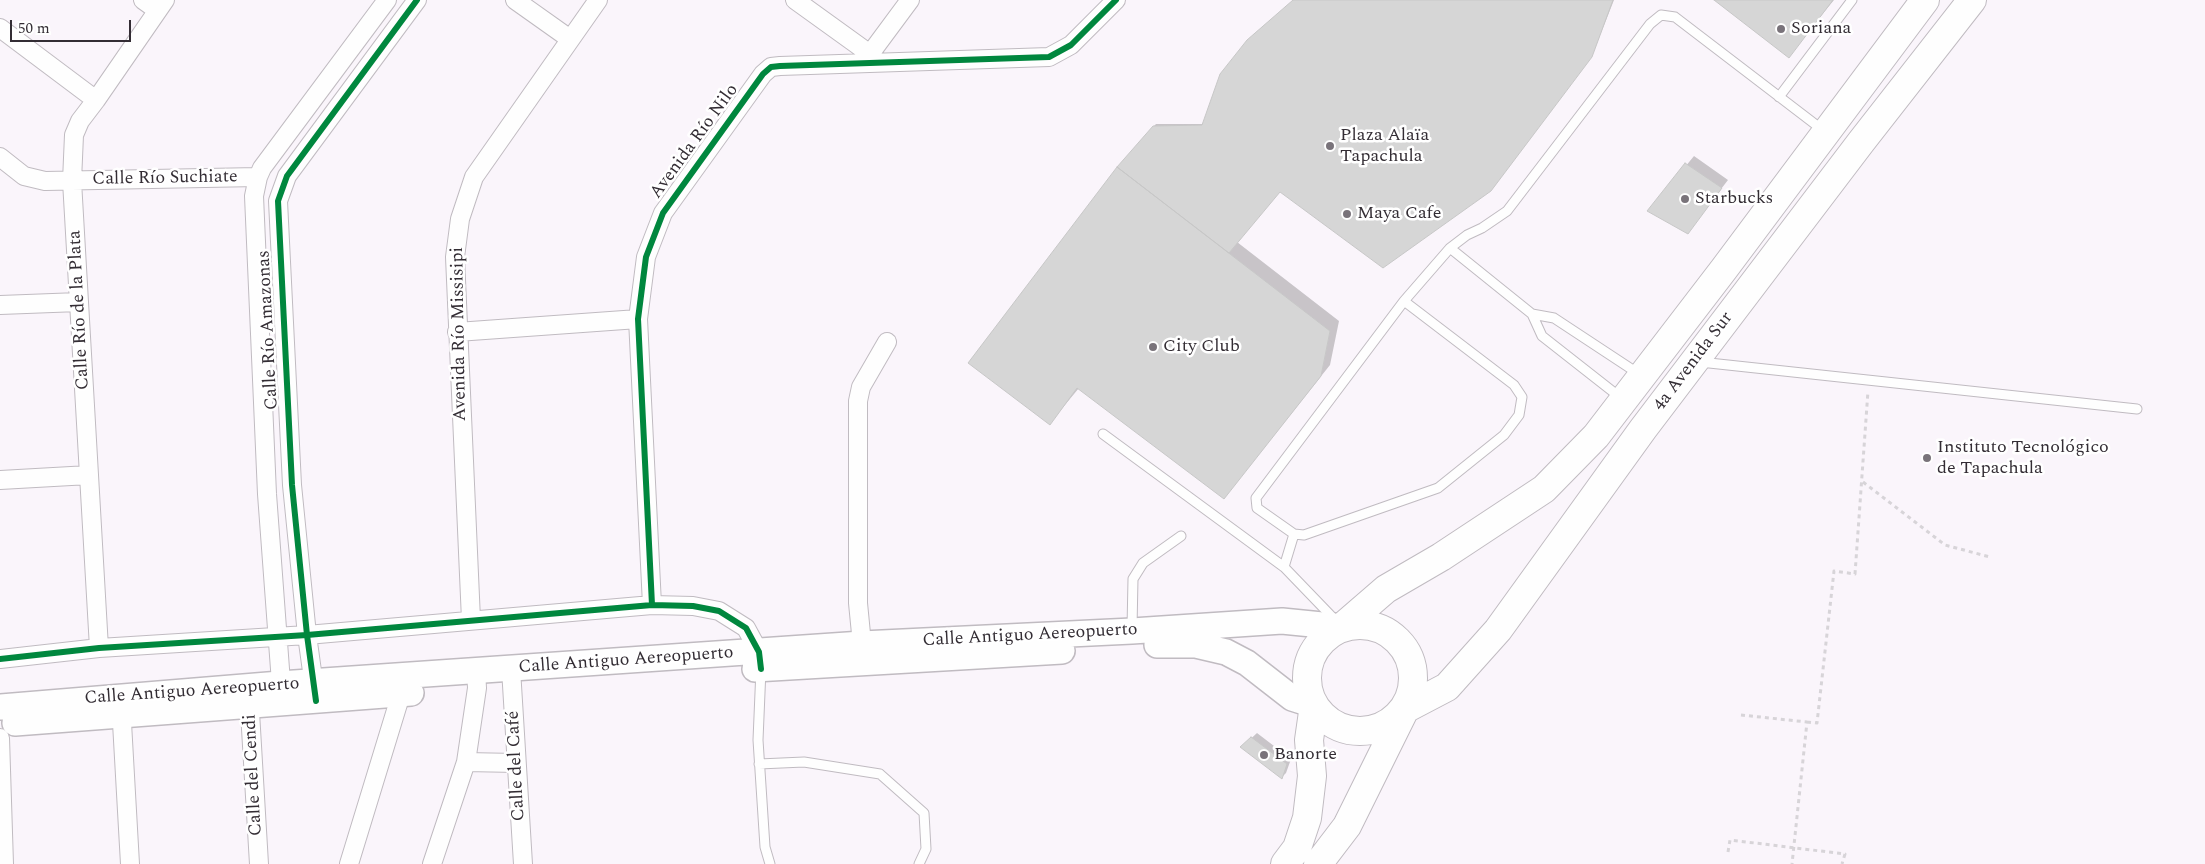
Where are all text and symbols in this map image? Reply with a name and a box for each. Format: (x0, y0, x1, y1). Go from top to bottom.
scale bar (12, 10, 134, 42)
text: 50 m (18, 17, 50, 40)
place label: Soriana (1791, 18, 1851, 40)
marker: Soriana (1775, 23, 1787, 35)
street label: Avenida Río Nilo (646, 81, 744, 203)
place label: Plaza Alaïa Tapachula (1340, 125, 1429, 168)
marker: Plaza Alaïa Tapachula (1324, 140, 1336, 152)
street label: Calle Río Suchiate (92, 167, 238, 191)
place label: Starbucks (1695, 188, 1773, 210)
marker: Starbucks (1679, 193, 1691, 205)
place label: Maya Cafe (1357, 203, 1441, 225)
marker: Maya Cafe (1341, 208, 1353, 220)
street label: Calle Río de la Plata (65, 230, 95, 390)
street label: Avenida Río Missisipi (448, 247, 472, 421)
street label: Calle Río Amazonas (254, 250, 284, 410)
street label: 4a Avenida Sur (1650, 308, 1738, 416)
place label: City Club (1163, 336, 1240, 358)
marker: City Club (1147, 341, 1159, 353)
place label: Instituto Tecnológico de Tapachula (1937, 437, 2109, 479)
marker: Instituto Tecnológico de Tapachula (1921, 452, 1933, 464)
street label: Calle Antiguo Aereopuerto (922, 620, 1138, 652)
street label: Calle Antiguo Aereopuerto (518, 643, 734, 679)
street label: Calle Antiguo Aereopuerto (84, 674, 300, 710)
street label: Calle del Café (503, 710, 531, 822)
street label: Calle del Cendi (240, 713, 268, 837)
place label: Banorte (1274, 744, 1337, 766)
marker: Banorte (1258, 749, 1270, 761)

